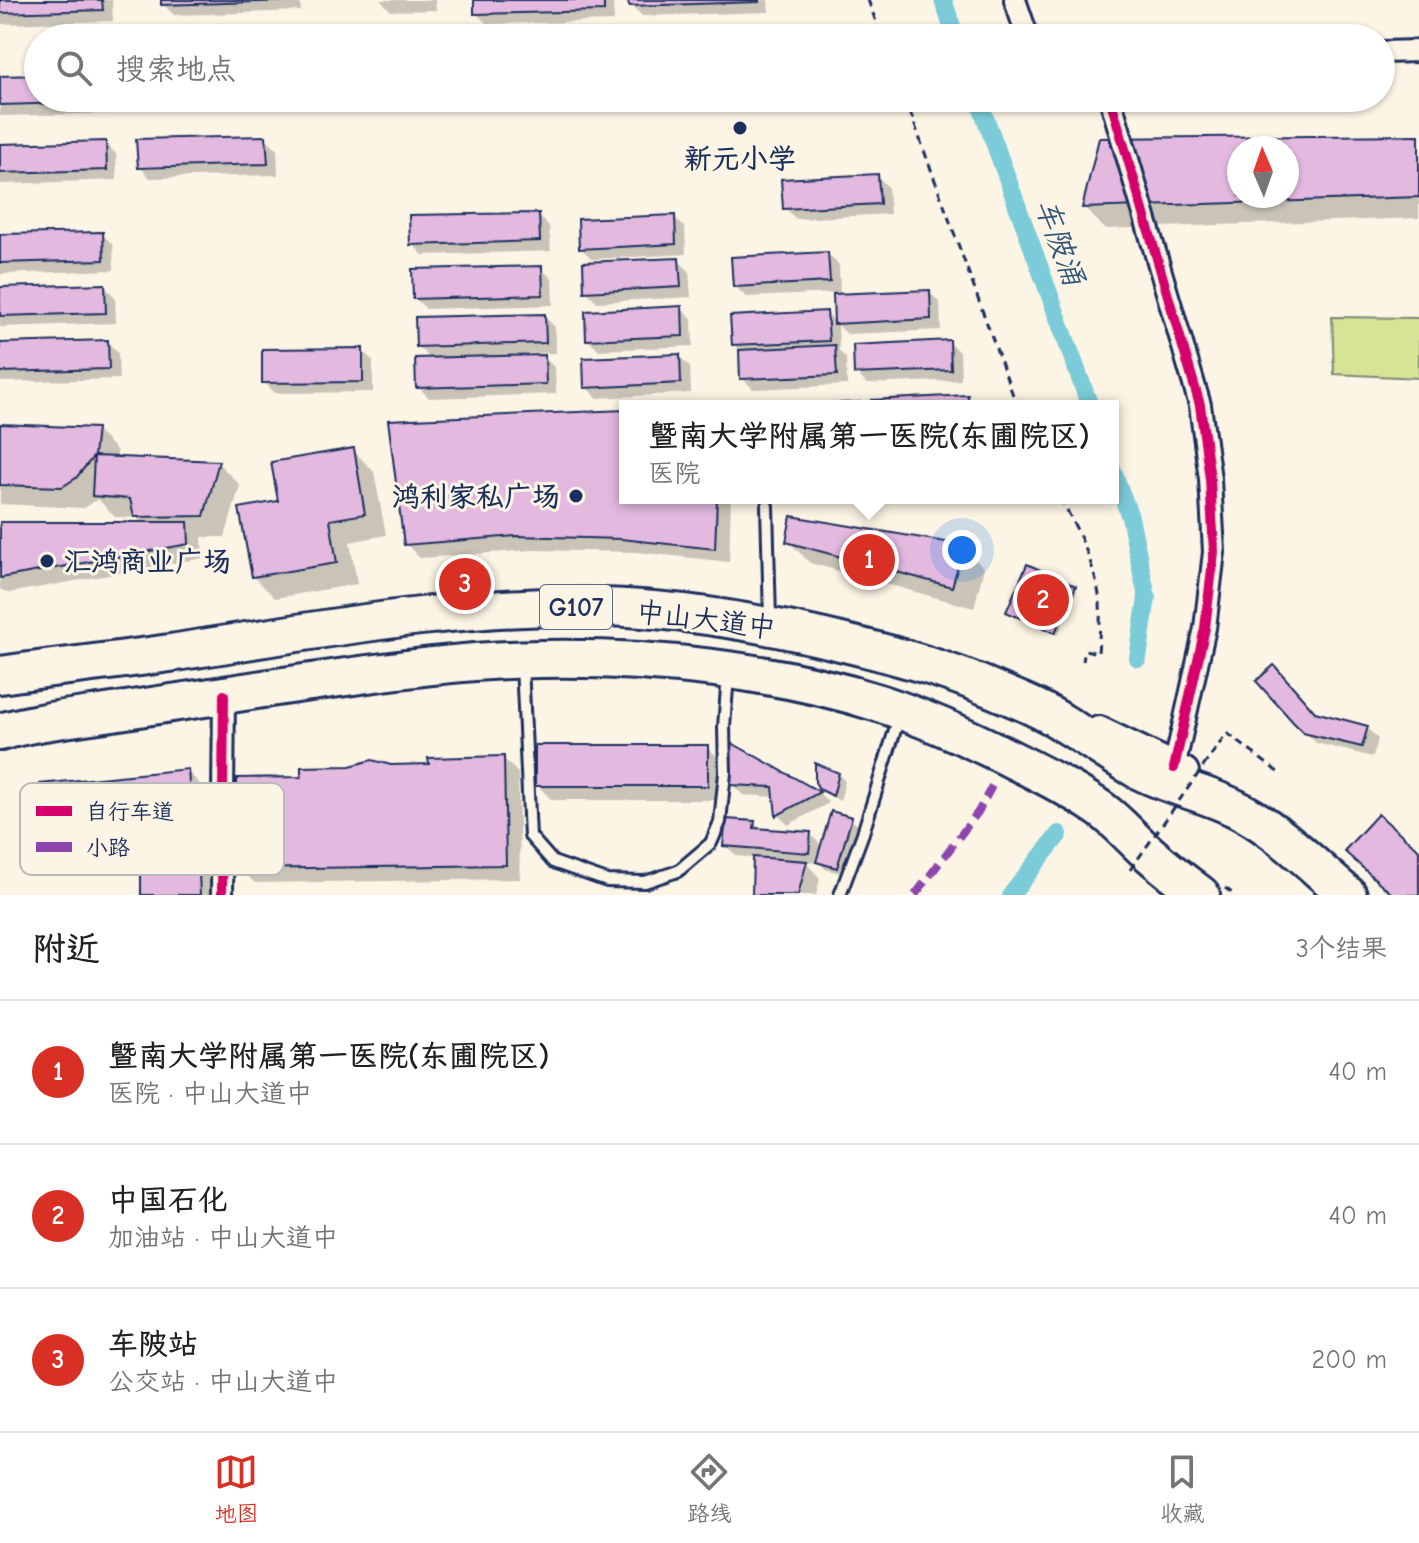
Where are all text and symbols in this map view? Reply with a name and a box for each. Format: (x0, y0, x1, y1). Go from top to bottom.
search box (24, 24, 1395, 112)
icon: search (52, 46, 96, 90)
text: 搜索地点 (116, 52, 236, 87)
marker: 新元小学 (731, 119, 749, 137)
north arrow (1227, 136, 1299, 208)
place label: 新元小学 (684, 143, 796, 175)
water label: 车陂涌 (1028, 194, 1092, 291)
popup (619, 400, 1119, 504)
text: 暨南大学附属第一医院(东圃院区) (648, 419, 1090, 454)
text: 医院 (648, 459, 700, 489)
place label: 鸿利家私广场 (392, 481, 560, 513)
marker: 鸿利家私广场 (567, 487, 585, 505)
pin: 1 (843, 530, 895, 590)
your location (942, 530, 982, 570)
place label: 汇鸿商业广场 (63, 546, 231, 578)
marker: 汇鸿商业广场 (38, 552, 56, 570)
pin: 3 (439, 554, 491, 614)
pin: 2 (1017, 570, 1069, 630)
road number: G107 (540, 585, 612, 629)
street label: 中山大道中 (634, 596, 777, 644)
legend (20, 783, 284, 875)
text: 自行车道 (86, 799, 174, 825)
text: 小路 (86, 835, 130, 861)
text: 附近 (32, 929, 100, 969)
text: 3个结果 (1296, 934, 1387, 964)
text: 暨南大学附属第一医院(东圃院区) (108, 1039, 549, 1074)
text: 1 (53, 1057, 63, 1087)
text: 40 m (1328, 1057, 1387, 1087)
text: 医院 · 中山大道中 (108, 1079, 312, 1109)
text: 中国石化 (108, 1183, 228, 1218)
text: 2 (52, 1201, 64, 1231)
text: 40 m (1328, 1201, 1387, 1231)
text: 加油站 · 中山大道中 (108, 1223, 338, 1253)
text: 车陂站 (108, 1327, 198, 1362)
text: 3 (52, 1345, 64, 1375)
text: 200 m (1312, 1345, 1387, 1375)
text: 公交站 · 中山大道中 (108, 1367, 338, 1397)
tab: 地图 (214, 1450, 259, 1527)
tab: 路线 (687, 1450, 732, 1527)
tab: 收藏 (1160, 1450, 1205, 1527)

